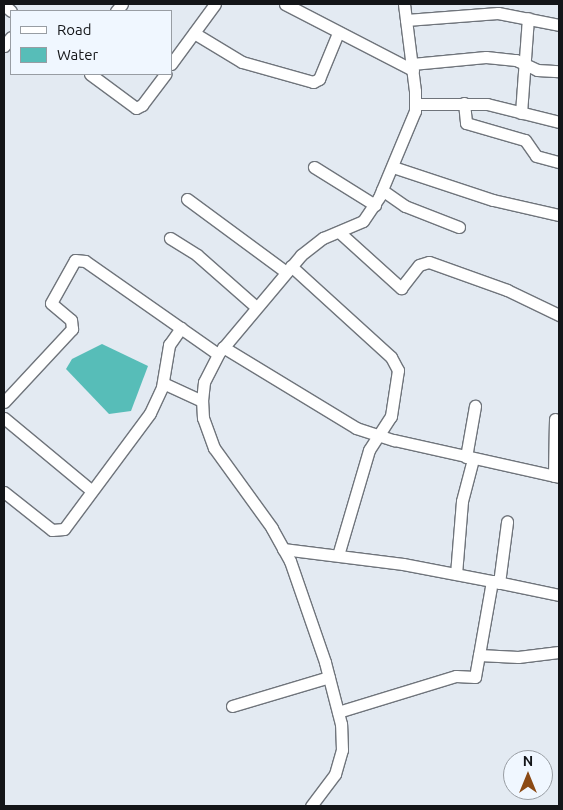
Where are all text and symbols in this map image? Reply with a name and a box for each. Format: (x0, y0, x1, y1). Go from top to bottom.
legend (10, 10, 172, 75)
text: Road (57, 21, 92, 38)
text: Water (57, 46, 98, 63)
north arrow (503, 750, 553, 800)
text: N (523, 753, 533, 769)

